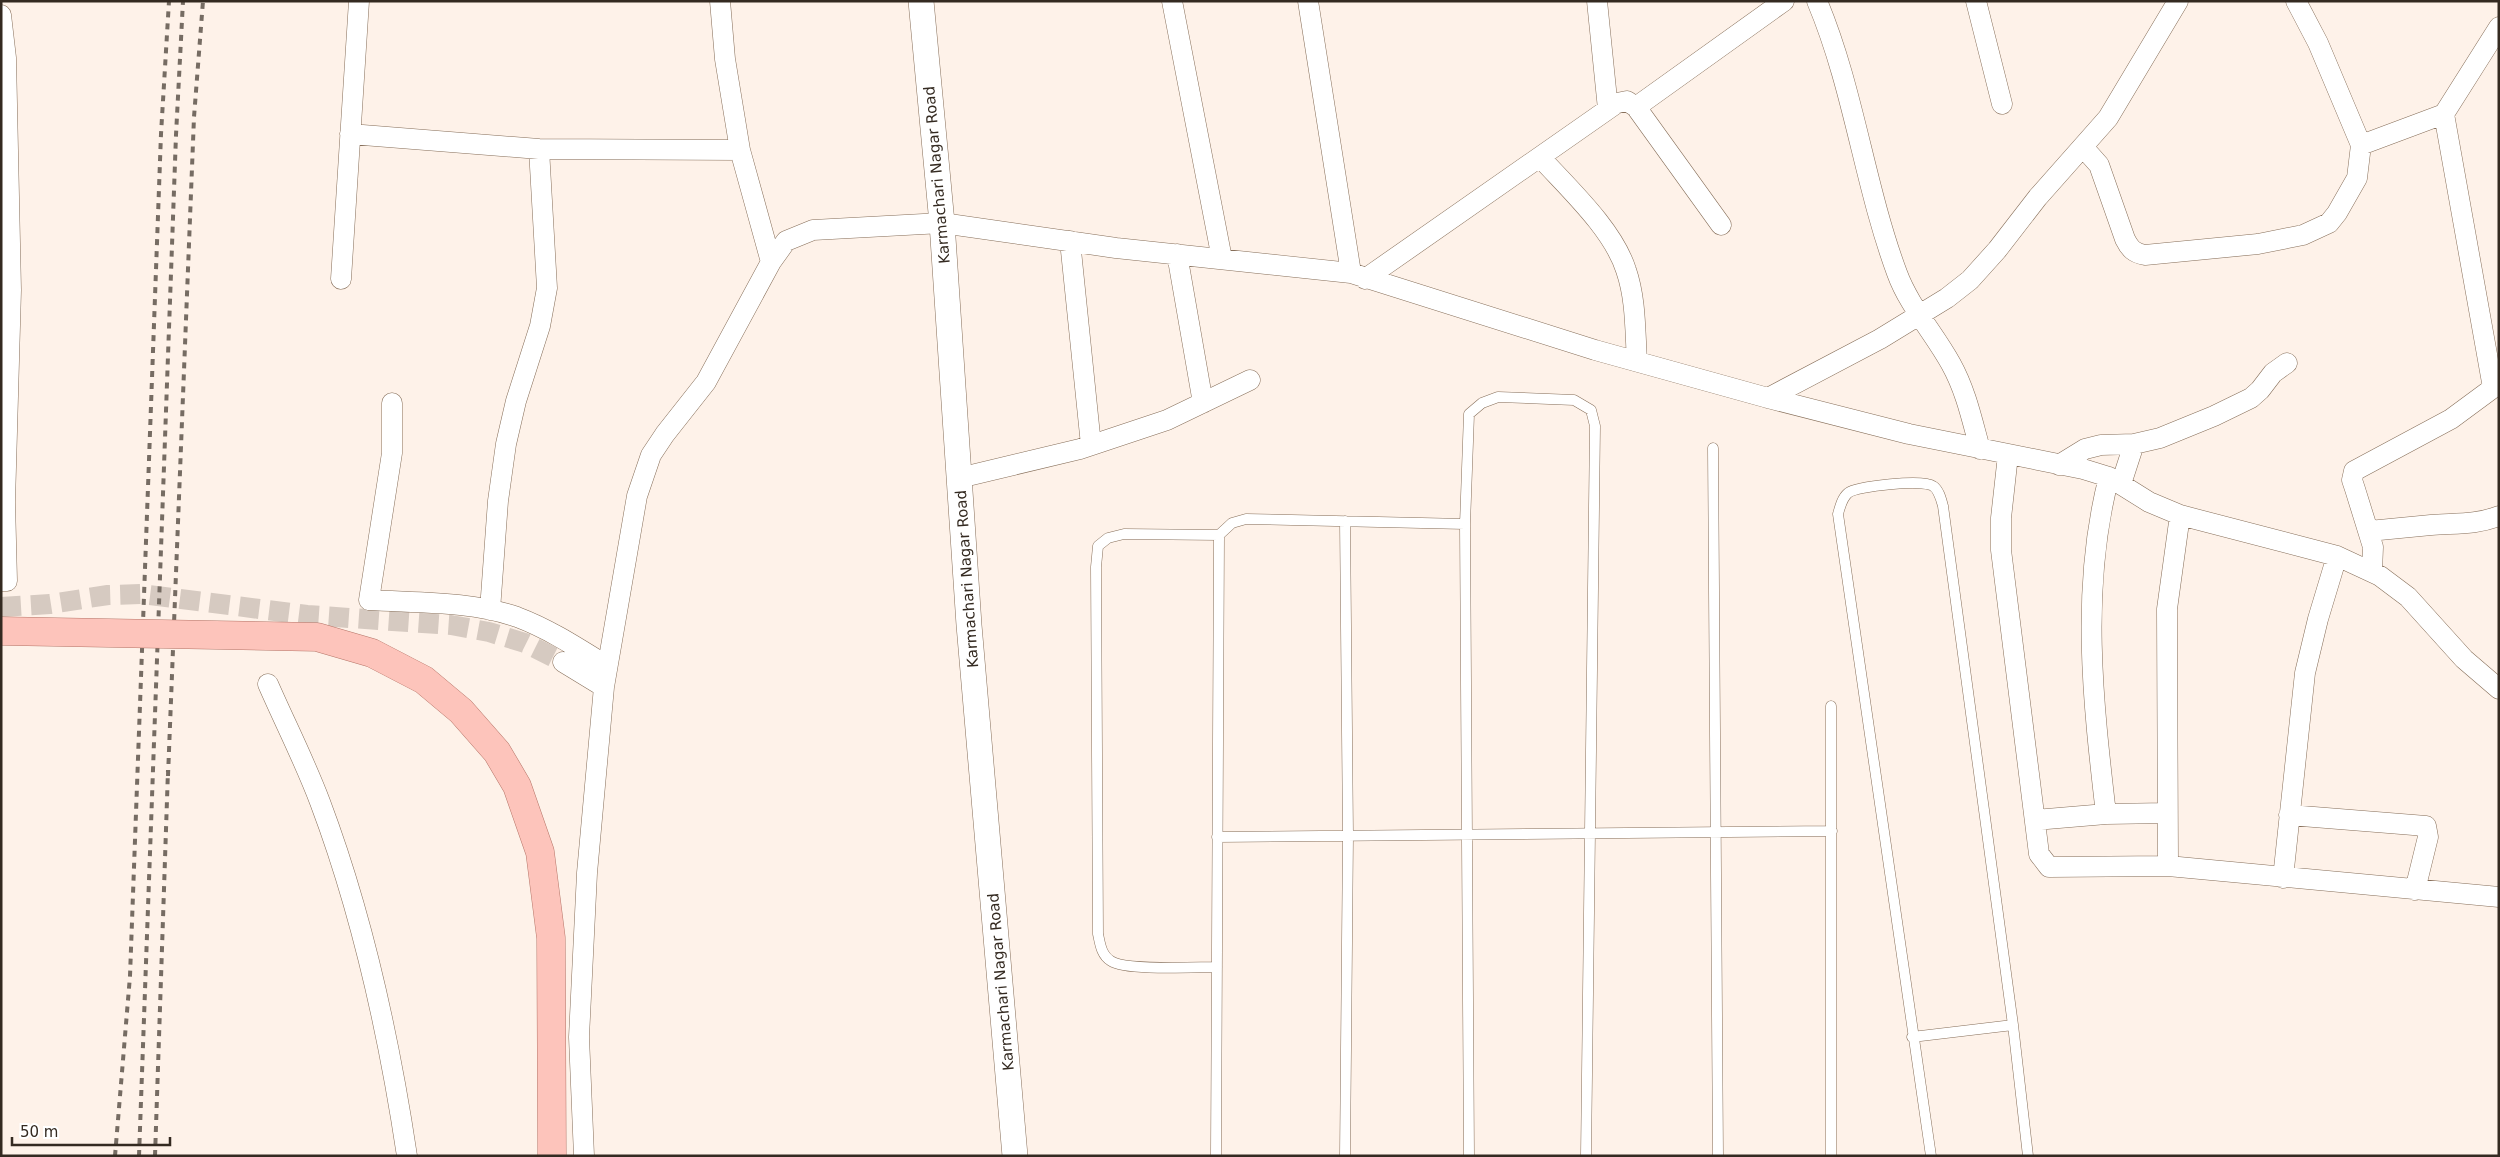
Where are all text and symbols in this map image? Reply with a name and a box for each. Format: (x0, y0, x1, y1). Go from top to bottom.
street label: Karmachari Nagar Road (920, 85, 954, 265)
street label: Karmachari Nagar Road (952, 489, 982, 669)
street label: Karmachari Nagar Road (984, 892, 1018, 1072)
scale bar (12, 1114, 170, 1146)
text: 50 m (20, 1123, 58, 1141)

